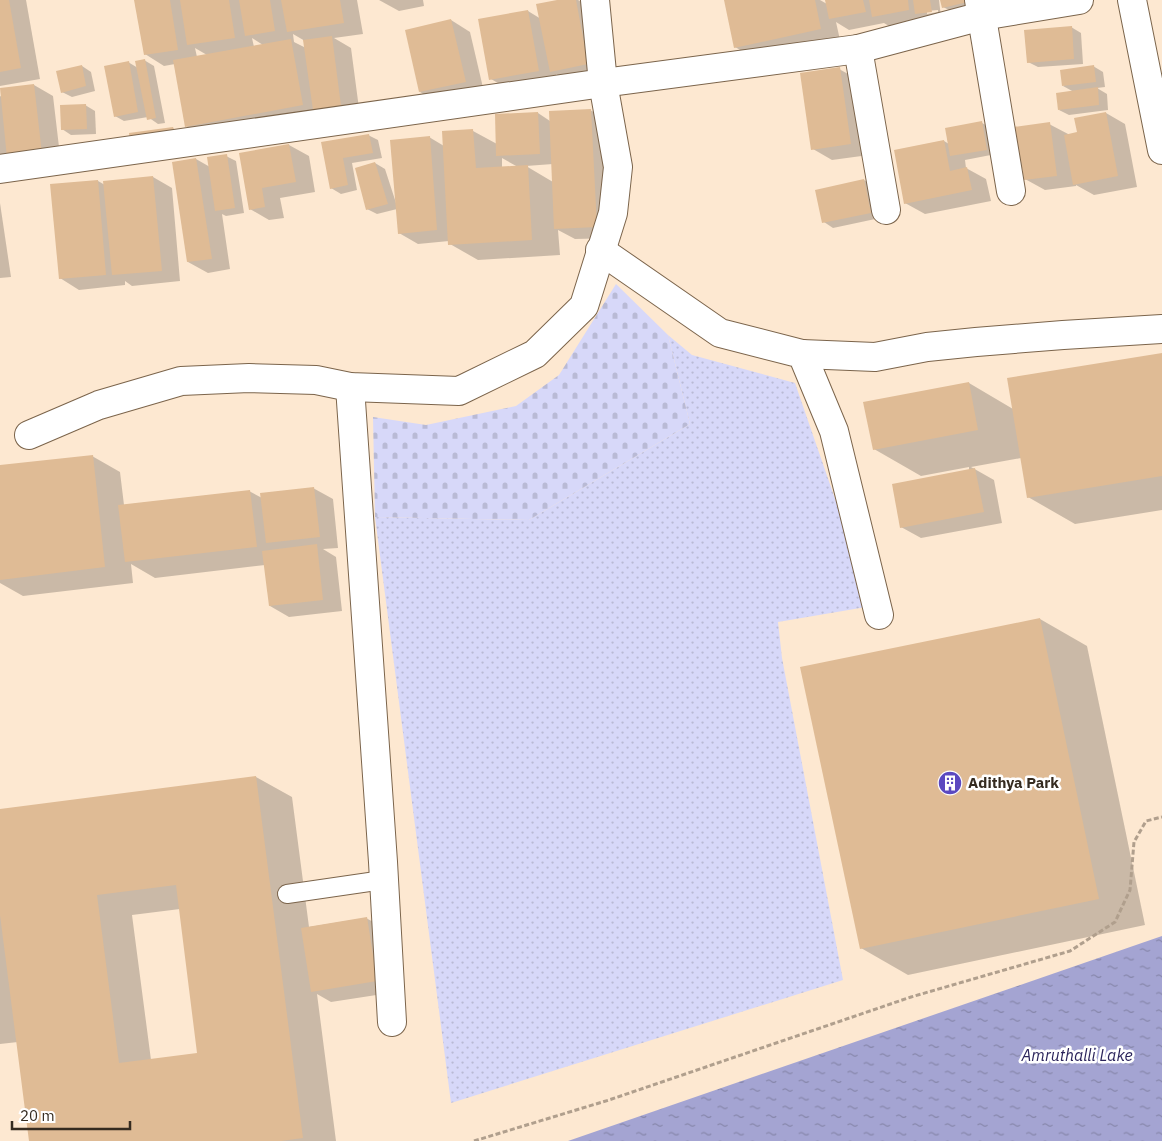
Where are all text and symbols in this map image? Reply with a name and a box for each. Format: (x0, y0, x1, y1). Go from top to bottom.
building icon: Adithya Park (937, 770, 963, 796)
place label: Adithya Park (968, 773, 1059, 792)
water label: Amruthalli Lake (1020, 1045, 1133, 1065)
scale bar (12, 1098, 130, 1130)
text: 20 m (20, 1106, 55, 1125)

